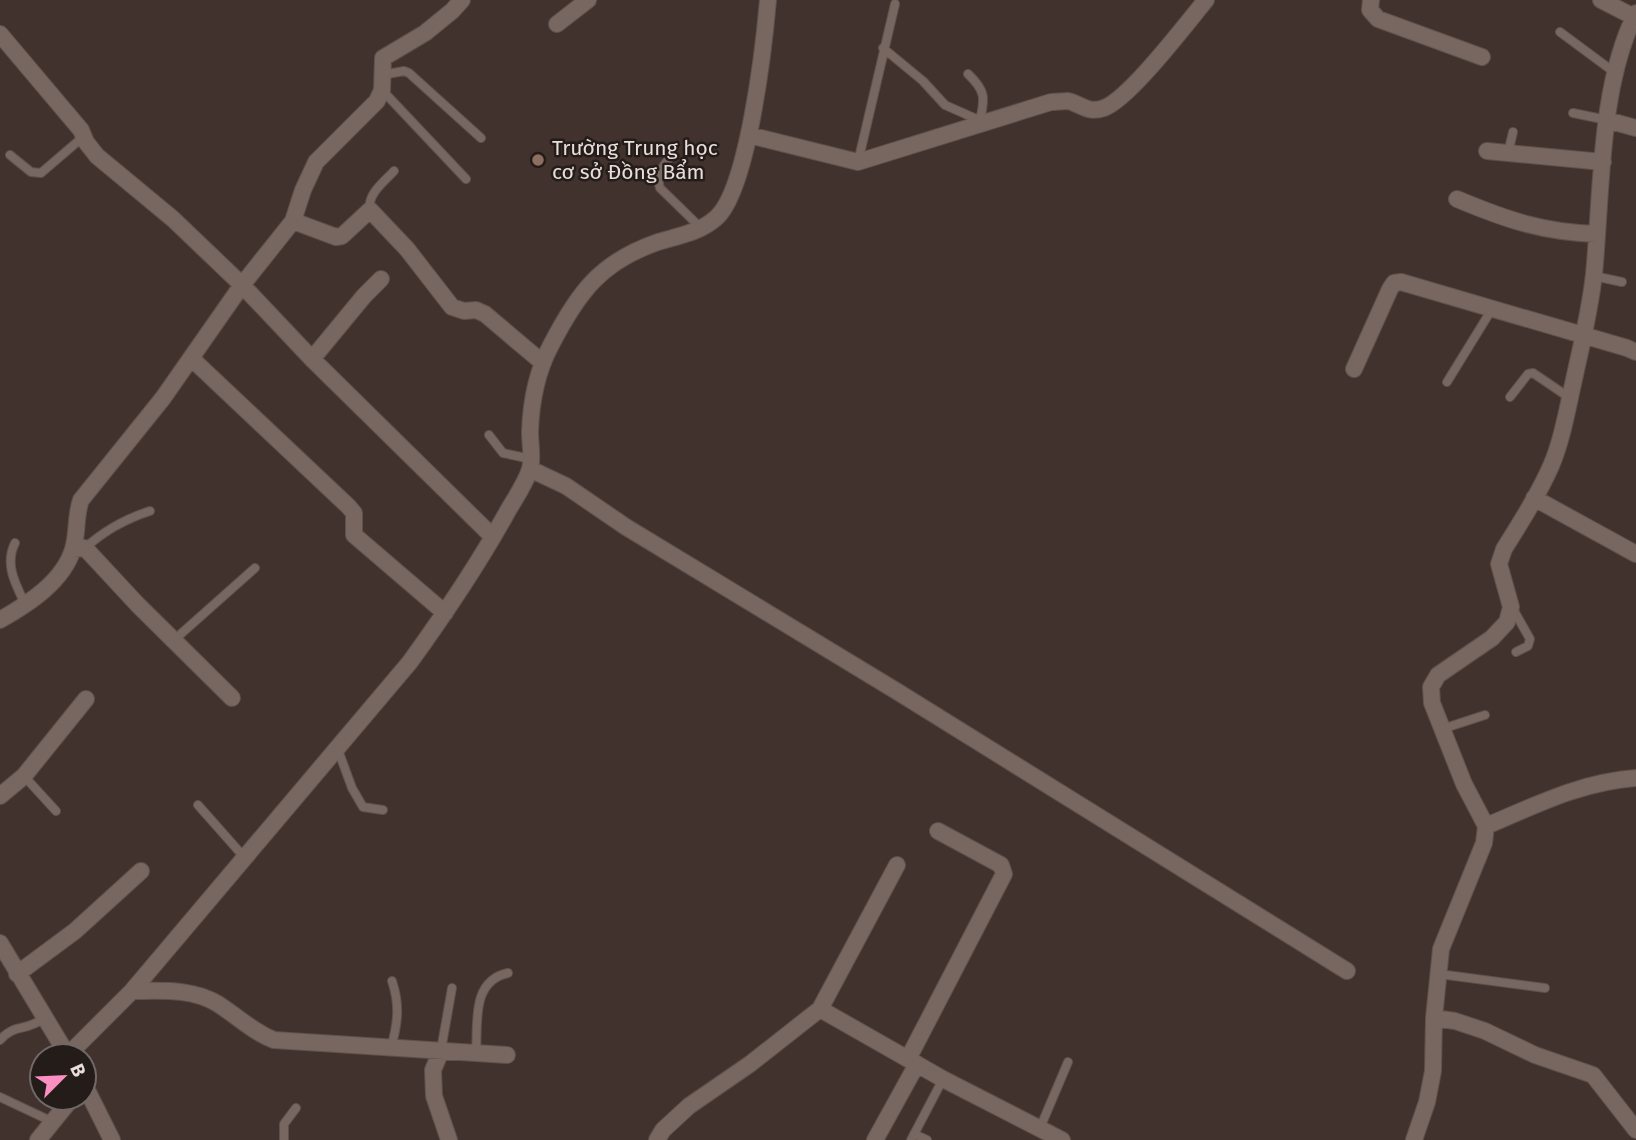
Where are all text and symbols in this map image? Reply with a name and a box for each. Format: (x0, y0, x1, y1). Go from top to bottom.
place label: Trường Trung học cơ sở Đồng Bẩm (552, 135, 718, 185)
marker: Trường Trung học cơ sở Đồng Bẩm (530, 152, 546, 168)
north arrow (28, 1042, 98, 1112)
text: B (65, 1060, 91, 1081)

